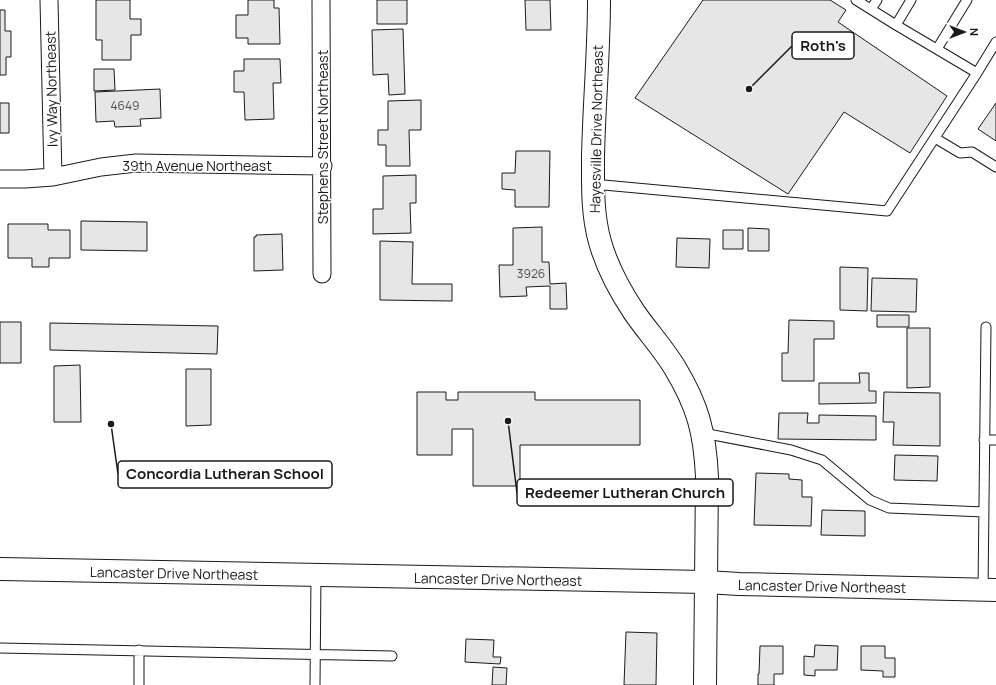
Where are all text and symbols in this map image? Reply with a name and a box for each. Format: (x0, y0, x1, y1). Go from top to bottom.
north arrow (944, 12, 984, 52)
text: N (967, 28, 982, 36)
street label: Ivy Way Northeast (40, 30, 62, 147)
callout: Roth's (792, 32, 854, 59)
text: Roth's (800, 35, 846, 56)
street label: Hayesville Drive Northeast (585, 44, 607, 213)
street label: Stephens Street Northeast (313, 49, 332, 224)
house number: 4649 (111, 97, 139, 114)
street label: 39th Avenue Northeast (122, 156, 272, 175)
house number: 3926 (517, 265, 545, 282)
callout: Concordia Lutheran School (118, 461, 332, 488)
text: Concordia Lutheran School (126, 463, 324, 484)
callout: Redeemer Lutheran Church (517, 479, 733, 506)
text: Redeemer Lutheran Church (525, 482, 725, 503)
street label: Lancaster Drive Northeast (90, 562, 259, 584)
street label: Lancaster Drive Northeast (414, 568, 583, 590)
street label: Lancaster Drive Northeast (738, 575, 907, 597)

